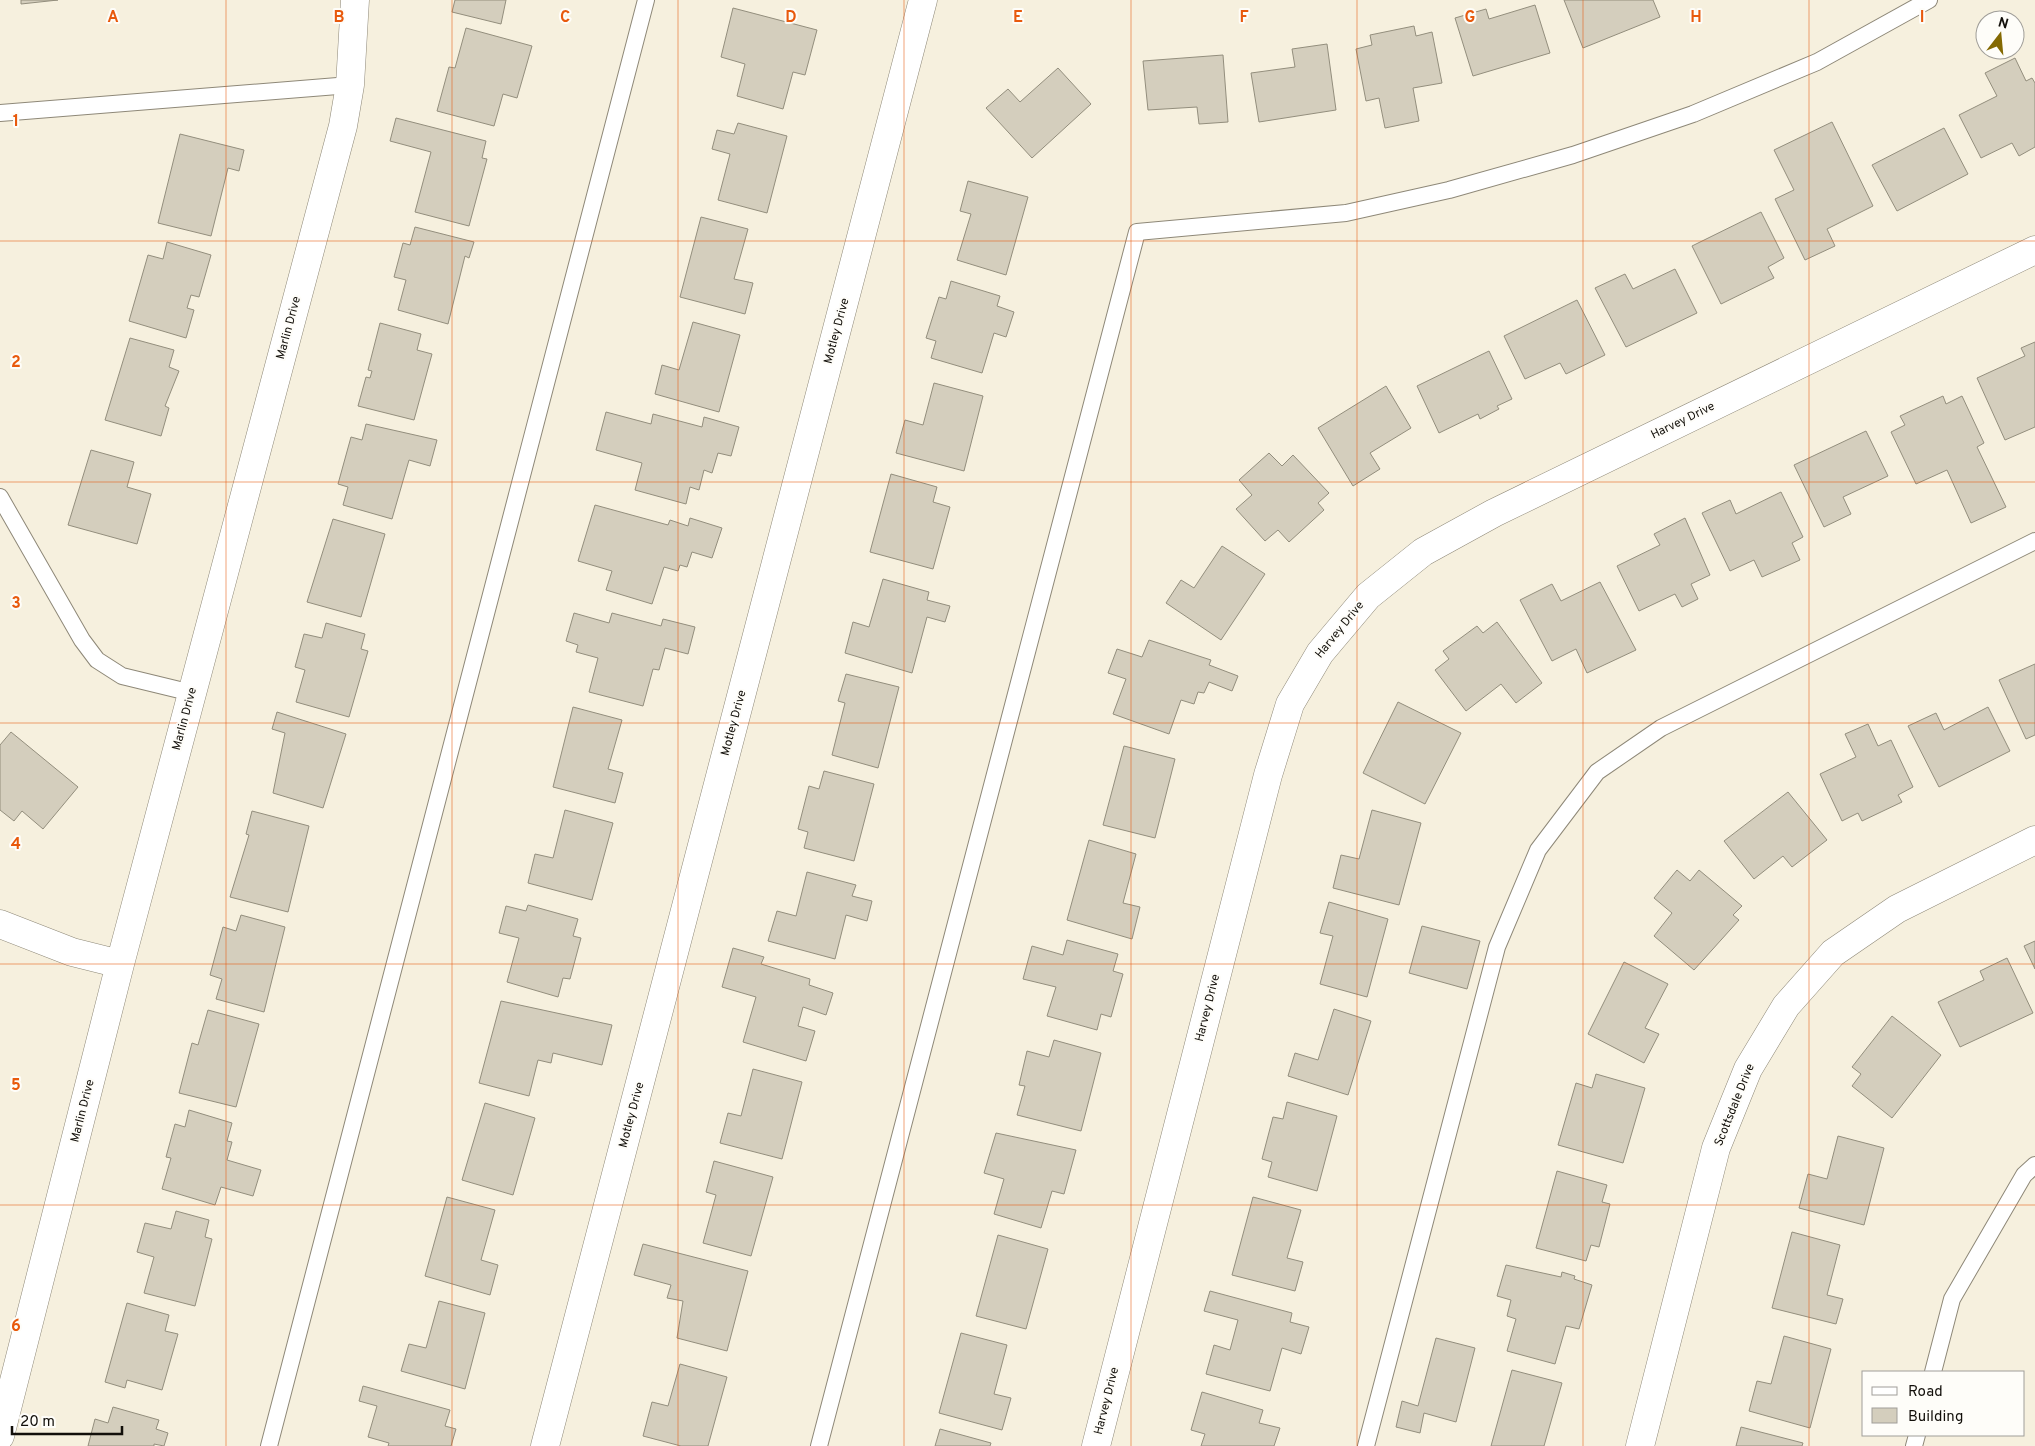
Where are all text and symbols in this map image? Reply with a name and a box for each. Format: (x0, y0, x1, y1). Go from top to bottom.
text: A (107, 8, 119, 28)
text: B (333, 8, 345, 28)
text: C (560, 8, 570, 28)
text: D (785, 8, 797, 28)
text: E (1013, 8, 1023, 28)
text: F (1239, 8, 1249, 28)
text: G (1465, 8, 1475, 28)
text: H (1690, 8, 1702, 28)
text: I (1920, 8, 1924, 28)
north arrow (1975, 10, 2025, 60)
text: N (1996, 14, 2010, 34)
text: 1 (13, 112, 19, 132)
street label: Marlin Drive (273, 295, 305, 361)
street label: Motley Drive (821, 296, 853, 366)
text: 2 (11, 353, 21, 373)
street label: Harvey Drive (1648, 399, 1718, 443)
text: 3 (11, 594, 21, 614)
street label: Harvey Drive (1312, 598, 1368, 662)
street label: Marlin Drive (169, 686, 201, 752)
street label: Motley Drive (718, 688, 750, 758)
text: 4 (11, 835, 21, 855)
street label: Harvey Drive (1192, 972, 1224, 1044)
street label: Scottsdale Drive (1711, 1061, 1759, 1149)
text: 5 (11, 1076, 21, 1096)
street label: Marlin Drive (67, 1078, 99, 1144)
street label: Motley Drive (616, 1080, 648, 1150)
text: 6 (11, 1317, 21, 1337)
street label: Harvey Drive (1091, 1365, 1123, 1437)
legend (1862, 1371, 2025, 1436)
text: Road (1908, 1383, 1943, 1402)
scale bar (12, 1404, 122, 1436)
text: Building (1908, 1408, 1963, 1427)
text: 20 m (20, 1413, 55, 1432)

